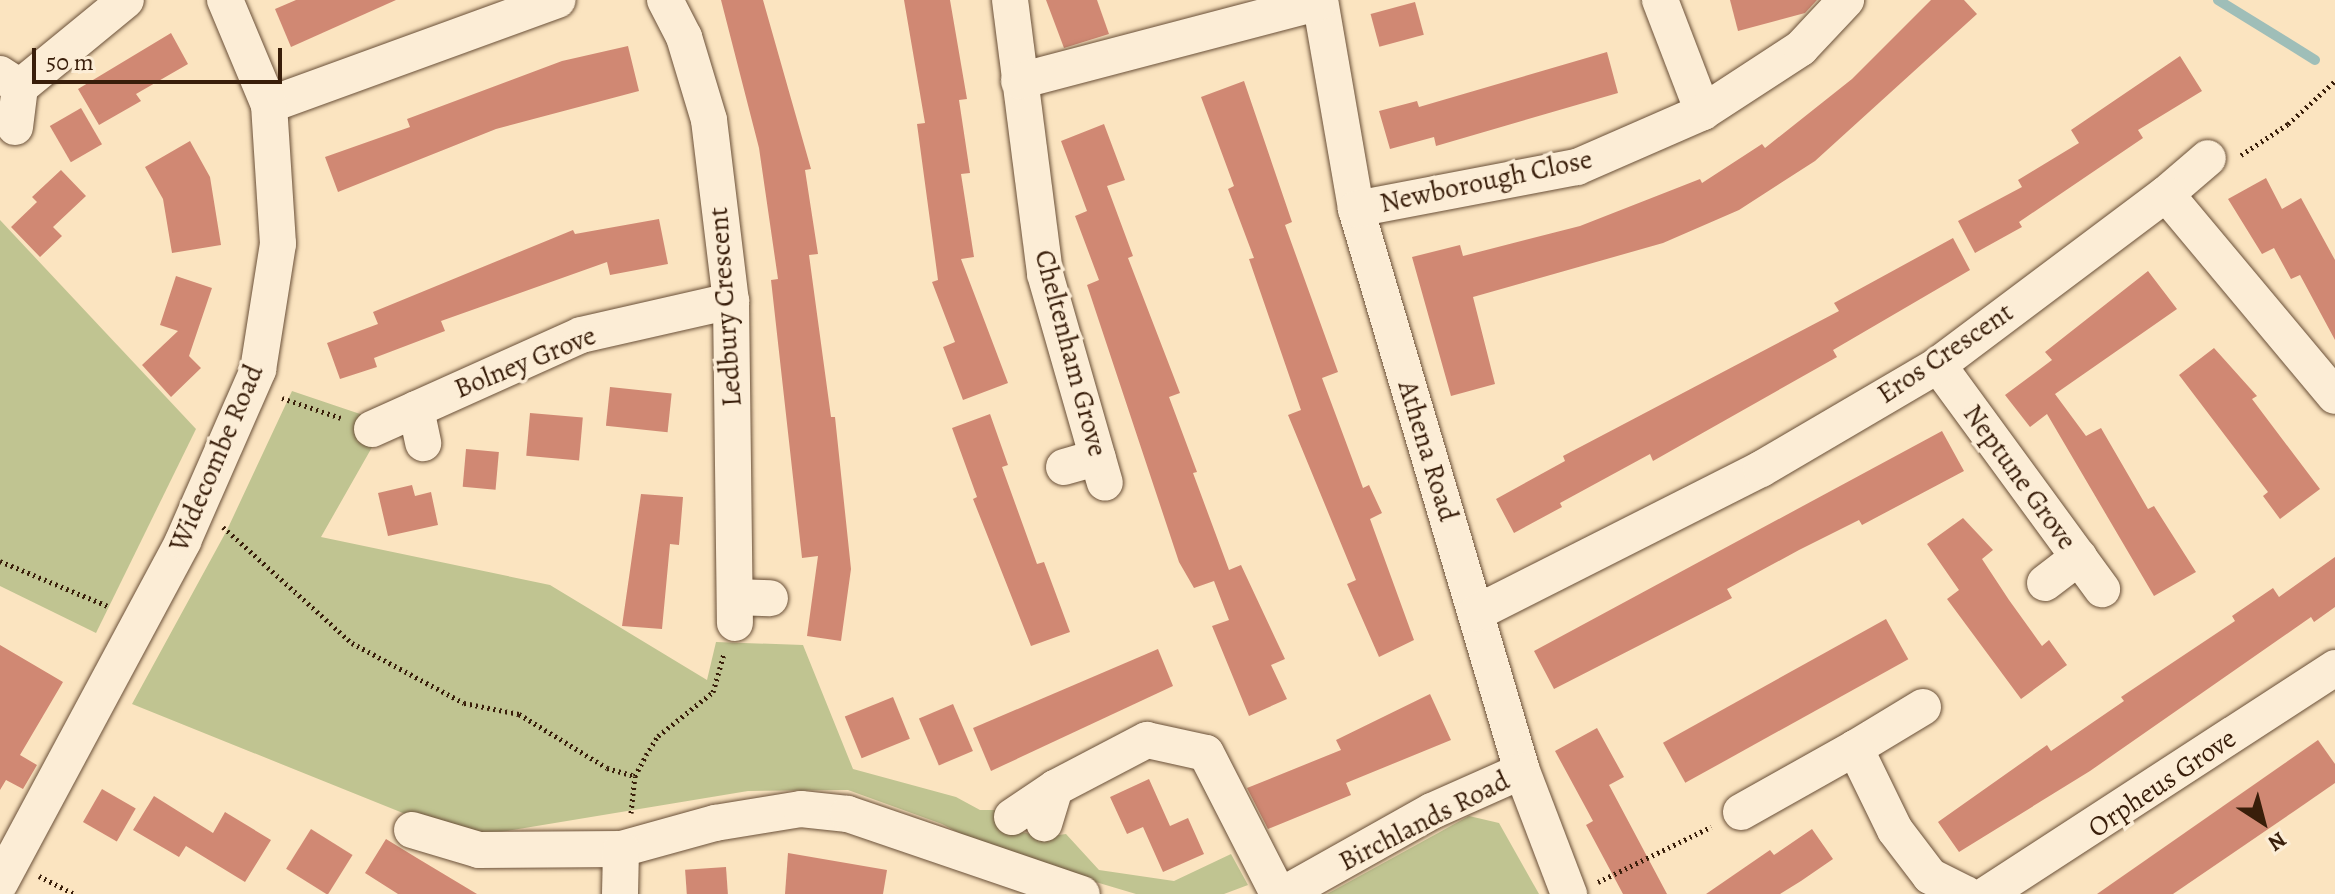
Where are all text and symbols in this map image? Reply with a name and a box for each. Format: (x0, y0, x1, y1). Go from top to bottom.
scale bar (36, 32, 286, 82)
text: 50 m (46, 46, 94, 78)
street label: Newborough Close (1377, 142, 1595, 220)
street label: Ledbury Crescent (701, 206, 749, 408)
street label: Cheltenham Grove (1027, 246, 1115, 460)
street label: Eros Crescent (1871, 295, 2019, 411)
street label: Bolney Grove (449, 318, 601, 406)
street label: Widecombe Road (162, 359, 270, 557)
street label: Athena Road (1391, 377, 1465, 525)
street label: Neptune Grove (1956, 398, 2084, 556)
street label: Orpheus Grove (2082, 721, 2242, 845)
street label: Birchlands Road (1333, 764, 1515, 878)
north arrow (2223, 782, 2303, 862)
text: N (2262, 825, 2292, 858)

